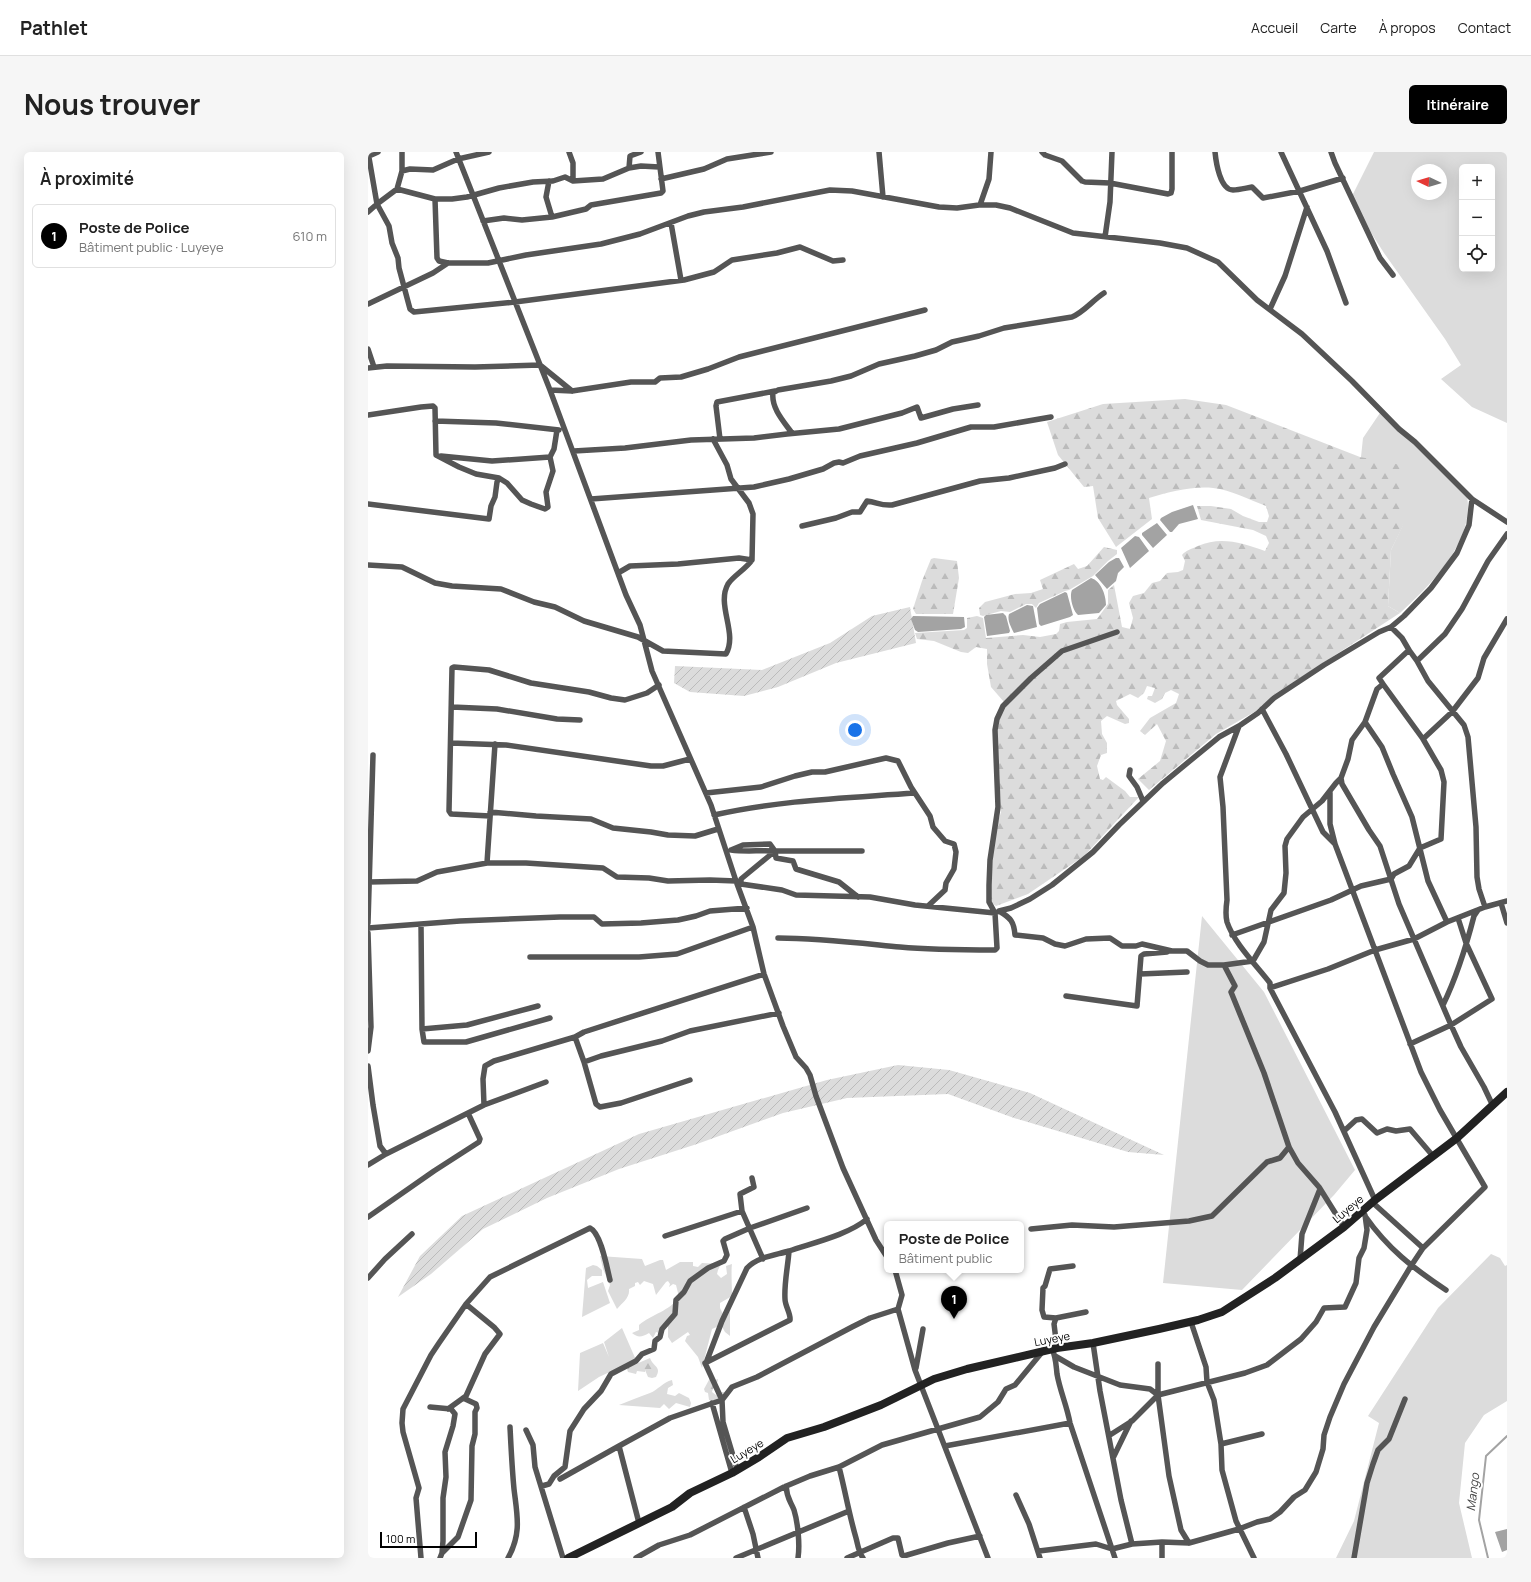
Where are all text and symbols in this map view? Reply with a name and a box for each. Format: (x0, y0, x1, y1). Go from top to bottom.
text: Pathlet (20, 15, 88, 41)
text: Accueil (1251, 18, 1298, 37)
text: Carte (1320, 18, 1357, 37)
text: À propos (1379, 18, 1436, 37)
text: Contact (1458, 18, 1511, 37)
text: Nous trouver (24, 85, 200, 123)
button: Itinéraire (1409, 85, 1507, 124)
north arrow (1411, 164, 1447, 200)
map controls (1459, 164, 1495, 272)
button: + (1459, 164, 1495, 200)
text: À proximité (40, 167, 134, 190)
button: − (1459, 200, 1495, 236)
text: Poste de Police (79, 217, 190, 238)
text: 1 (51, 227, 57, 245)
text: 610 m (293, 227, 327, 245)
button: locate (1459, 236, 1495, 272)
text: Bâtiment public · Luyeye (79, 238, 224, 256)
your location (845, 720, 865, 740)
street label: Luyeye (1329, 1191, 1367, 1226)
popup (884, 1221, 1024, 1273)
text: Poste de Police (899, 1228, 1009, 1249)
text: Bâtiment public (899, 1249, 992, 1267)
pin: 1 (941, 1286, 967, 1319)
street label: Luyeye (1033, 1328, 1072, 1349)
street label: Luyeye (727, 1435, 767, 1466)
water label: Mango (1462, 1471, 1483, 1512)
scale bar (380, 1530, 477, 1549)
text: 100 m (386, 1531, 415, 1546)

